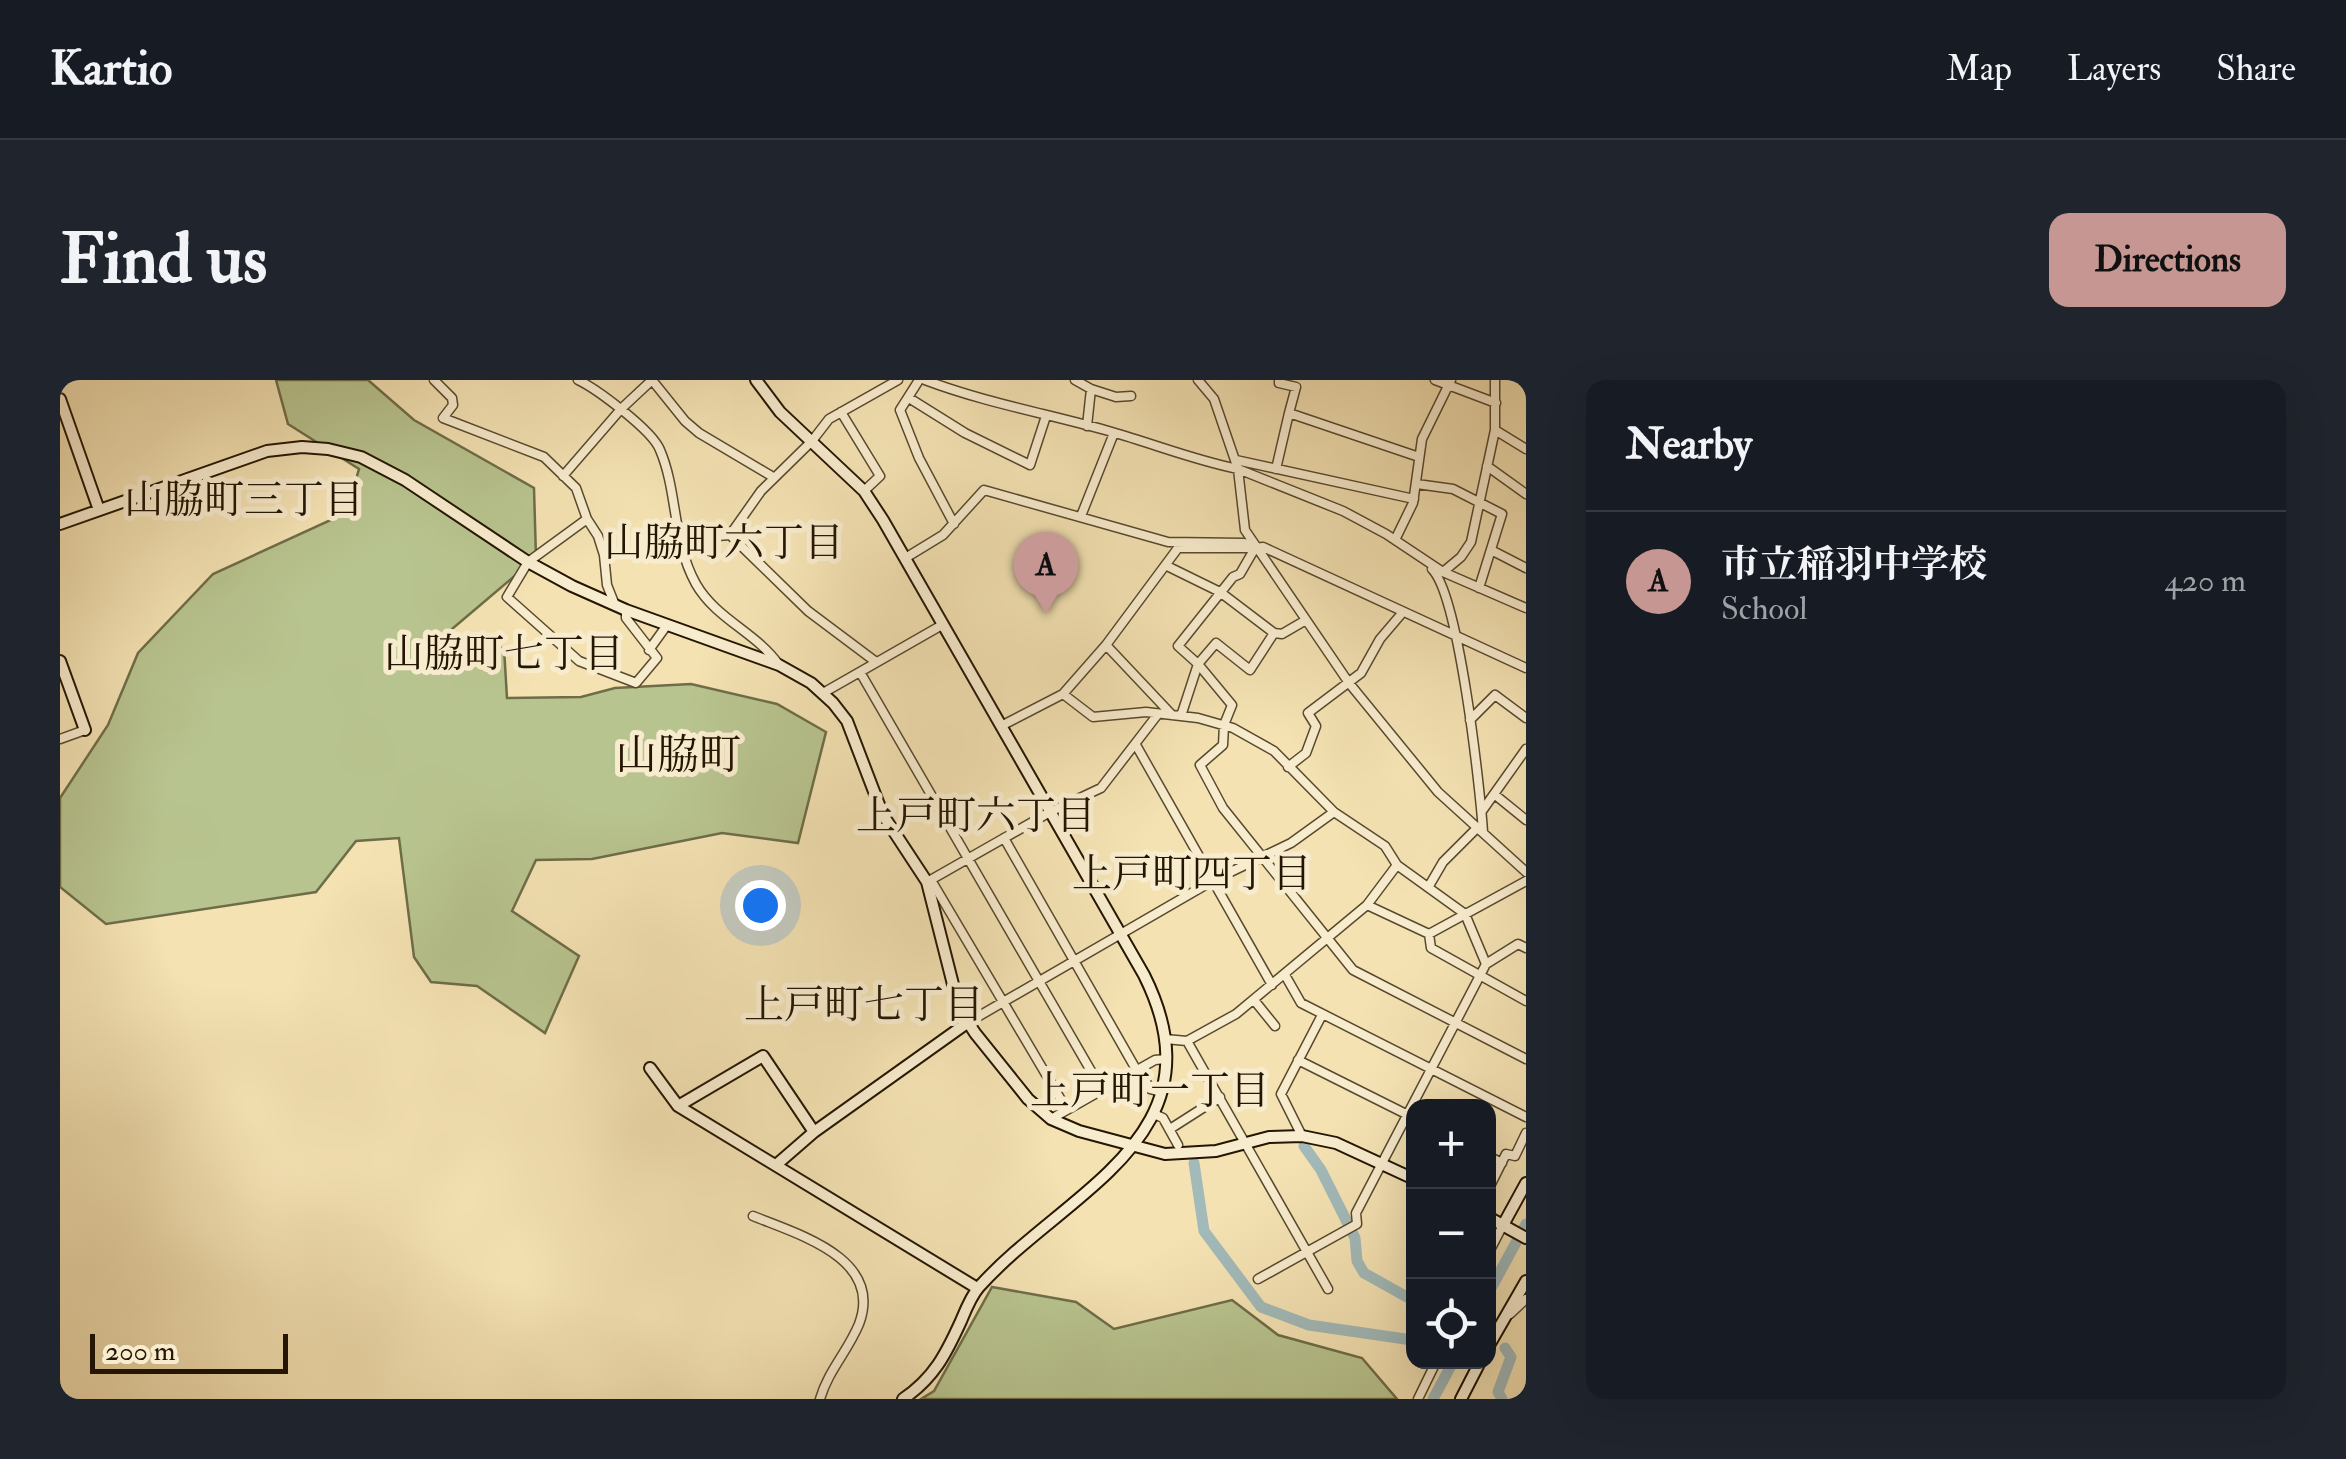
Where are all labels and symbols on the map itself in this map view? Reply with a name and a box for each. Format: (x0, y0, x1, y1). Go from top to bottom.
district label: 山脇町三丁目 (124, 475, 364, 526)
district label: 山脇町六丁目 (604, 518, 844, 569)
pin: A (1014, 532, 1078, 614)
district label: 山脇町七丁目 (384, 629, 624, 680)
district label: 山脇町 (615, 730, 741, 782)
district label: 上戸町六丁目 (856, 791, 1096, 842)
district label: 上戸町四丁目 (1072, 849, 1312, 900)
your location (735, 880, 786, 931)
district label: 上戸町七丁目 (744, 980, 984, 1031)
district label: 上戸町一丁目 (1030, 1066, 1270, 1117)
scale bar (90, 1329, 288, 1374)

